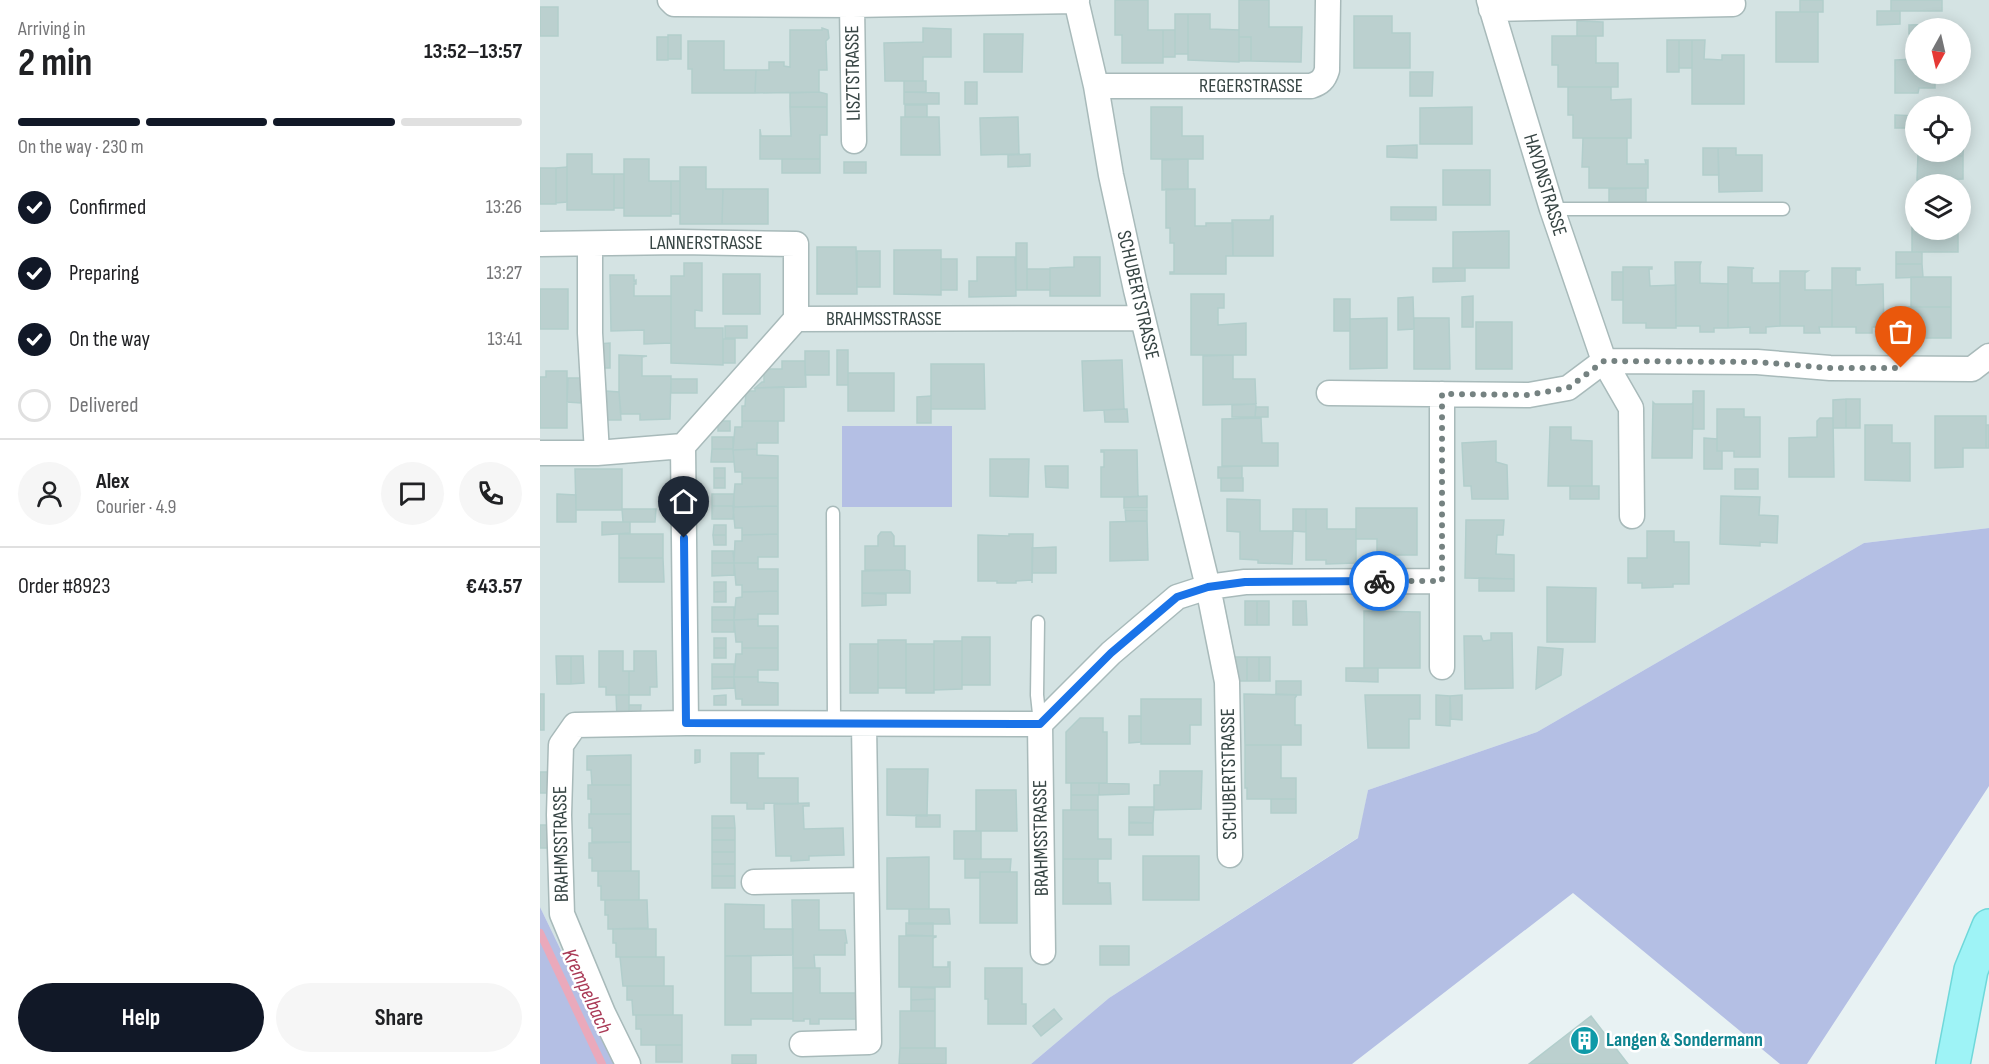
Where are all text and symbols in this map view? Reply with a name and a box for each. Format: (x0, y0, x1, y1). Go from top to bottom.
text: Arriving in (18, 17, 86, 41)
north arrow (1905, 18, 1971, 84)
map controls (1905, 18, 1971, 240)
street label: LISZTSTRASSE (840, 25, 866, 121)
text: 13:52–13:57 (424, 38, 522, 65)
text: 2 min (18, 40, 92, 87)
street label: REGERSTRASSE (1199, 74, 1303, 98)
button: locate (1905, 96, 1971, 162)
street label: HAYDNSTRASSE (1518, 131, 1572, 239)
text: On the way · 230 m (18, 135, 144, 159)
button: layers (1905, 174, 1971, 240)
icon: check (18, 191, 51, 224)
text: Confirmed (69, 194, 146, 221)
text: 13:26 (486, 195, 522, 219)
street label: SCHUBERTSTRASSE (1112, 228, 1164, 362)
street label: LANNERSTRASSE (649, 231, 763, 255)
icon: check (18, 257, 51, 290)
text: Preparing (69, 260, 139, 287)
text: 13:27 (487, 261, 522, 285)
pin (1875, 306, 1926, 368)
street label: BRAHMSSTRASSE (826, 307, 942, 331)
icon: bag (1884, 315, 1917, 348)
icon: check (18, 323, 51, 356)
text: On the way (69, 326, 150, 353)
text: 13:41 (487, 327, 522, 351)
text: Delivered (69, 392, 138, 419)
button: person (18, 462, 81, 525)
button: chat (381, 462, 444, 525)
button: phone (459, 462, 522, 525)
text: Alex (96, 468, 129, 495)
pin (658, 476, 709, 538)
icon: home (667, 485, 700, 518)
text: Courier · 4.9 (96, 495, 176, 519)
courier (1349, 551, 1409, 611)
icon: bike (1363, 565, 1396, 598)
text: Order #8923 (18, 573, 110, 600)
text: €43.57 (466, 573, 522, 600)
street label: SCHUBERTSTRASSE (1216, 708, 1242, 840)
street label: BRAHMSSTRASSE (1028, 780, 1054, 896)
street label: BRAHMSSTRASSE (548, 786, 574, 902)
water label: Krempelbach (556, 945, 618, 1038)
button: Help (18, 983, 264, 1052)
button: Share (276, 983, 522, 1052)
building icon: Langen & Sondermann (1569, 1024, 1601, 1056)
place label: Langen & Sondermann (1606, 1028, 1763, 1052)

